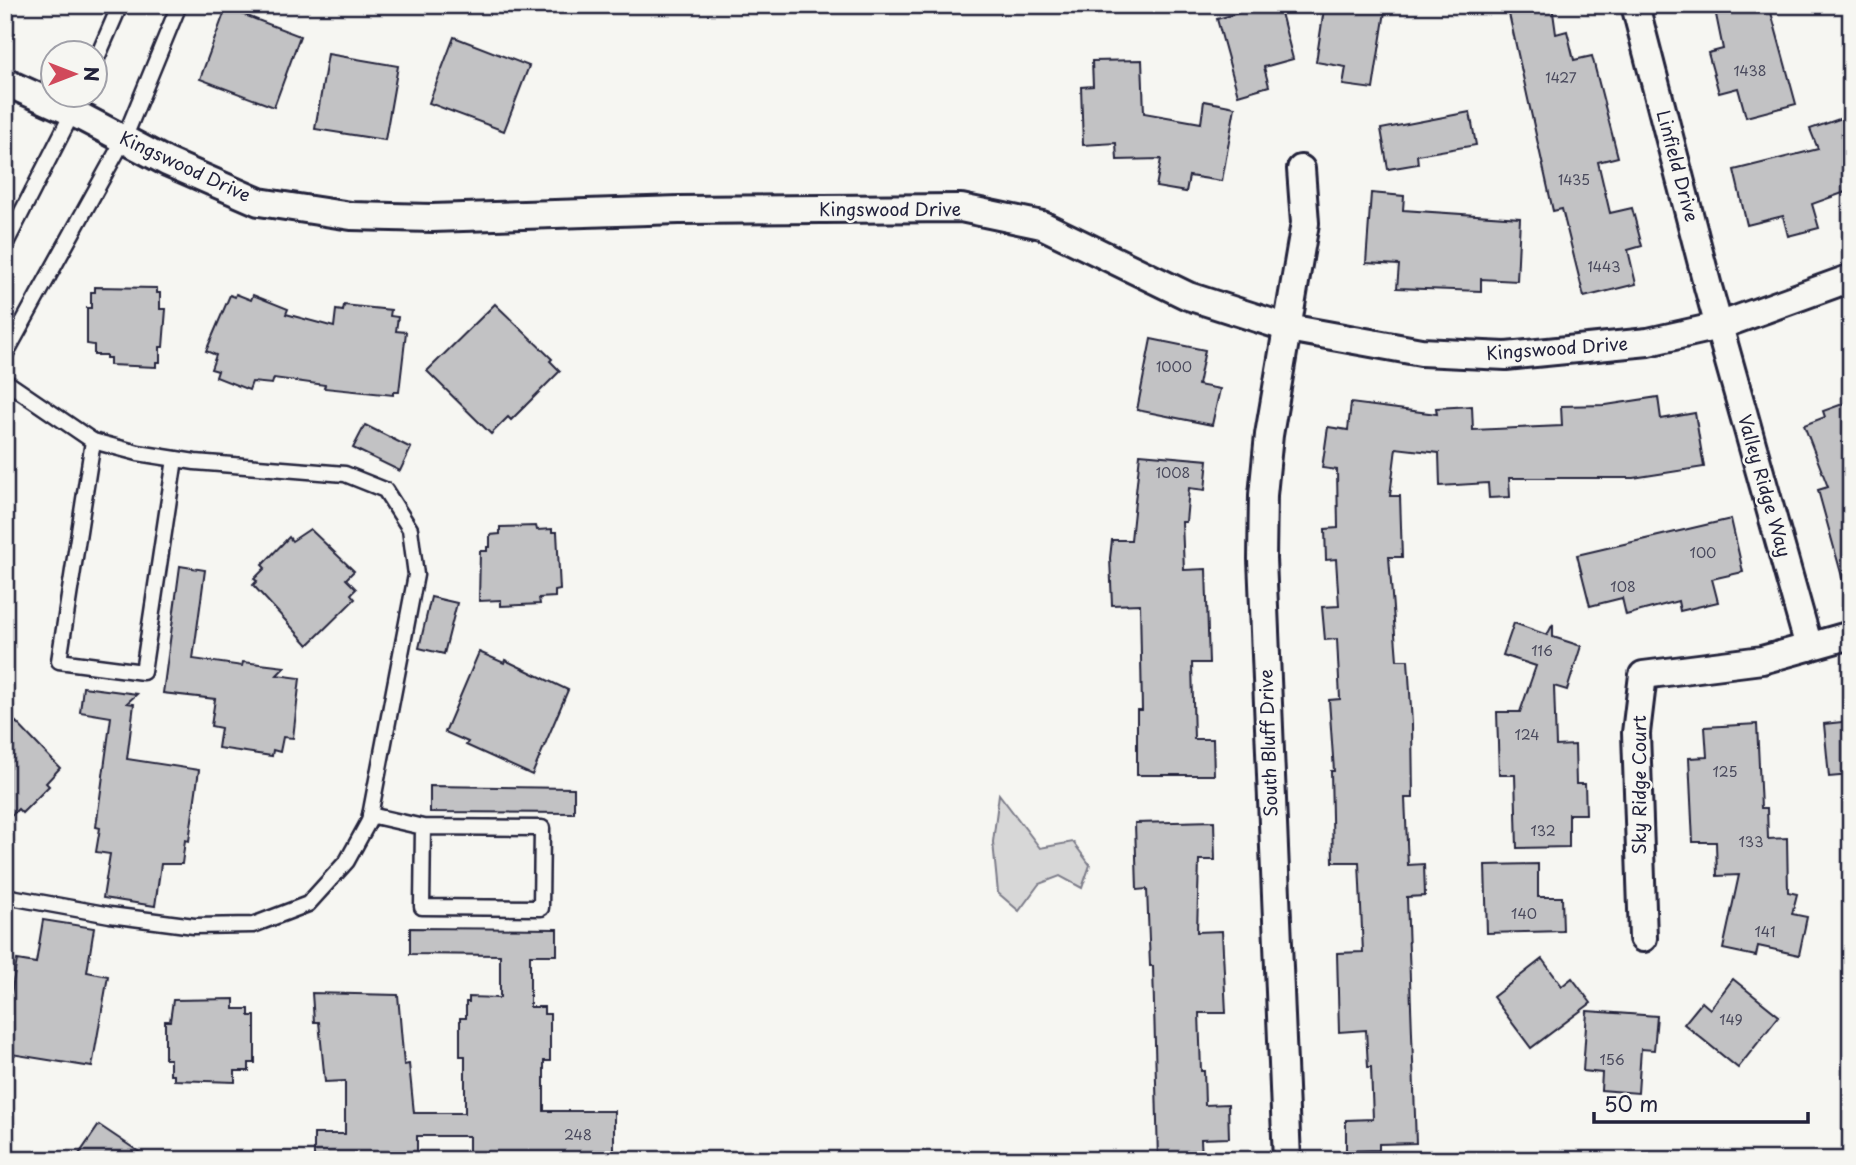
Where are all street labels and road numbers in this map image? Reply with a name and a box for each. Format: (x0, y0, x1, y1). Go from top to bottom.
street label: Linfield Drive (1651, 107, 1706, 225)
street label: Kingswood Drive (116, 123, 256, 208)
street label: Kingswood Drive (819, 195, 961, 222)
street label: Kingswood Drive (1485, 329, 1629, 366)
street label: Valley Ridge Way (1732, 411, 1799, 560)
street label: South Bluff Drive (1251, 669, 1284, 817)
street label: Sky Ridge Court (1625, 715, 1652, 855)

